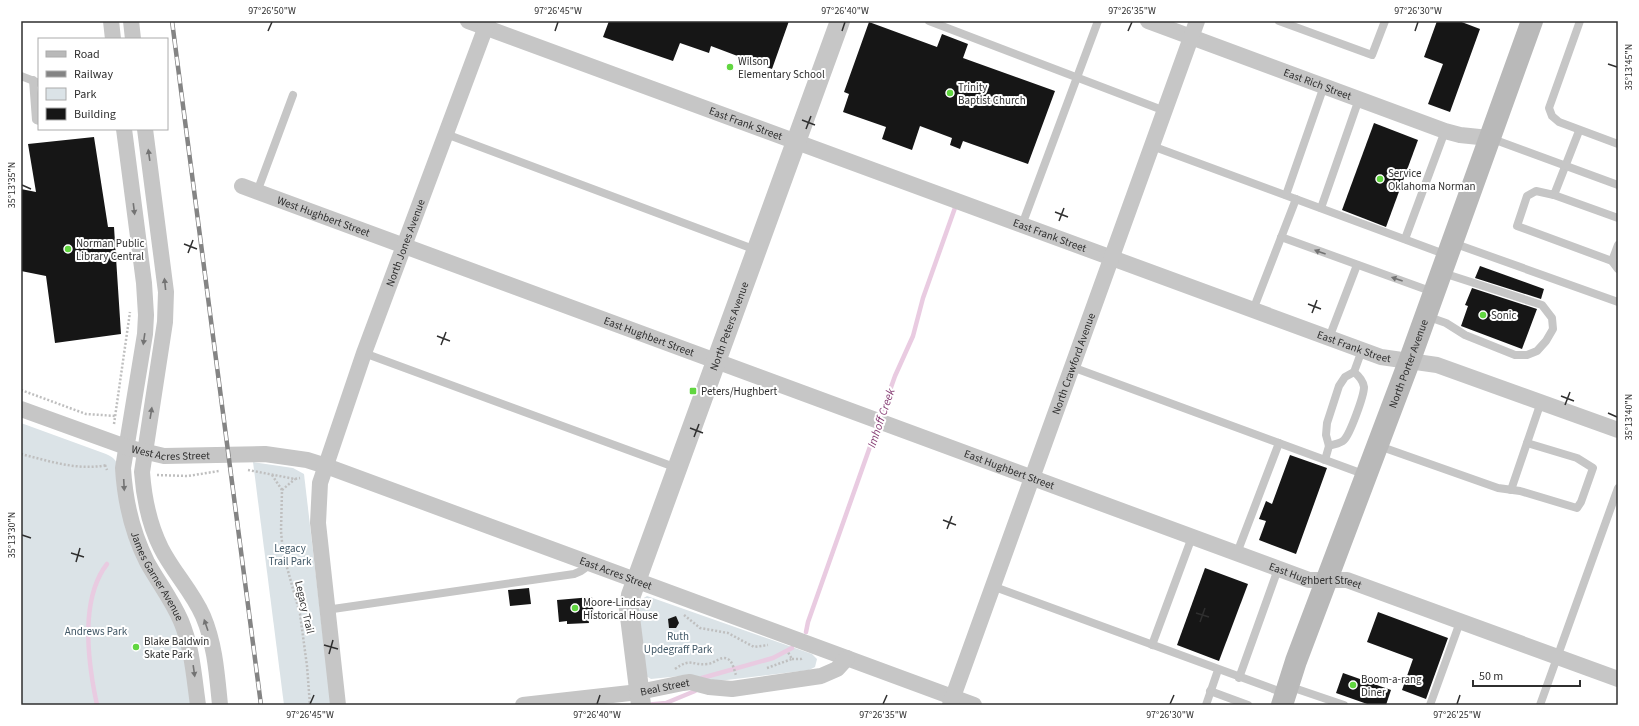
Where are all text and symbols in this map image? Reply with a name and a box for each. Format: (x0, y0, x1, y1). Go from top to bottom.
text: 97°26'50"W (248, 4, 296, 18)
text: 97°26'45"W (534, 4, 582, 18)
text: 97°26'40"W (821, 4, 869, 18)
text: 97°26'35"W (1108, 4, 1156, 18)
text: 97°26'30"W (1394, 4, 1442, 18)
legend (38, 38, 168, 130)
text: 35°13'45"N (1622, 44, 1636, 90)
text: Road (74, 46, 100, 63)
place label: Wilson Elementary School (738, 54, 825, 82)
marker: Wilson Elementary School (725, 62, 735, 72)
street label: East Rich Street (1281, 65, 1354, 104)
text: Railway (74, 66, 113, 83)
place label: Trinity Baptist Church (958, 80, 1026, 108)
text: Park (74, 86, 96, 103)
marker: Trinity Baptist Church (945, 88, 955, 98)
street label: East Frank Street (707, 103, 785, 144)
text: Building (74, 106, 116, 123)
one-way arrow (146, 149, 152, 162)
text: 35°13'35"N (5, 162, 19, 208)
place label: Service Oklahoma Norman (1388, 166, 1475, 194)
marker: Service Oklahoma Norman (1375, 174, 1385, 184)
street label: West Hughbert Street (275, 193, 372, 241)
street label: North Jones Avenue (382, 197, 429, 289)
one-way arrow (131, 203, 138, 215)
street label: East Frank Street (1011, 215, 1089, 256)
place label: Norman Public Library Central (76, 236, 145, 264)
marker: Norman Public Library Central (63, 244, 73, 254)
one-way arrow (1314, 248, 1326, 254)
one-way arrow (1391, 276, 1403, 282)
one-way arrow (162, 278, 169, 290)
street label: North Peters Avenue (706, 279, 753, 373)
place label: Sonic (1491, 308, 1517, 323)
street label: North Crawford Avenue (1048, 310, 1099, 417)
marker: Sonic (1478, 310, 1488, 320)
street label: East Hughbert Street (602, 313, 697, 360)
street label: North Porter Avenue (1385, 317, 1432, 410)
street label: East Frank Street (1315, 327, 1392, 366)
one-way arrow (141, 333, 147, 345)
place label: Peters/Hughbert (701, 384, 778, 399)
marker: Peters/Hughbert (688, 386, 698, 396)
water label: Imhoff Creek (863, 386, 900, 450)
text: 35°13'40"N (1622, 394, 1636, 440)
one-way arrow (148, 407, 154, 419)
street label: West Acres Street (130, 442, 210, 464)
street label: East Hughbert Street (962, 446, 1057, 493)
one-way arrow (121, 479, 128, 491)
text: 35°13'30"N (5, 512, 19, 558)
street label: James Garner Avenue (127, 529, 187, 624)
park label: Legacy Trail Park (269, 541, 312, 569)
street label: East Acres Street (577, 553, 654, 594)
street label: East Hughbert Street (1267, 559, 1364, 593)
street label: Legacy Trail (291, 579, 318, 635)
place label: Moore-Lindsay Historical House (583, 595, 659, 623)
marker: Moore-Lindsay Historical House (570, 603, 580, 613)
one-way arrow (203, 619, 209, 631)
park label: Andrews Park (65, 624, 128, 639)
park label: Ruth Updegraff Park (644, 629, 713, 657)
place label: Blake Baldwin Skate Park (144, 634, 209, 662)
marker: Blake Baldwin Skate Park (131, 642, 141, 652)
scale bar (1473, 662, 1580, 688)
one-way arrow (191, 665, 197, 677)
text: 50 m (1479, 668, 1503, 685)
place label: Boom-a-rang Diner (1361, 672, 1422, 700)
street label: Beal Street (639, 675, 691, 700)
marker: Boom-a-rang Diner (1348, 680, 1358, 690)
text: 97°26'45"W (286, 708, 334, 722)
text: 97°26'40"W (573, 708, 621, 722)
text: 97°26'35"W (859, 708, 907, 722)
text: 97°26'30"W (1146, 708, 1194, 722)
text: 97°26'25"W (1433, 708, 1481, 722)

